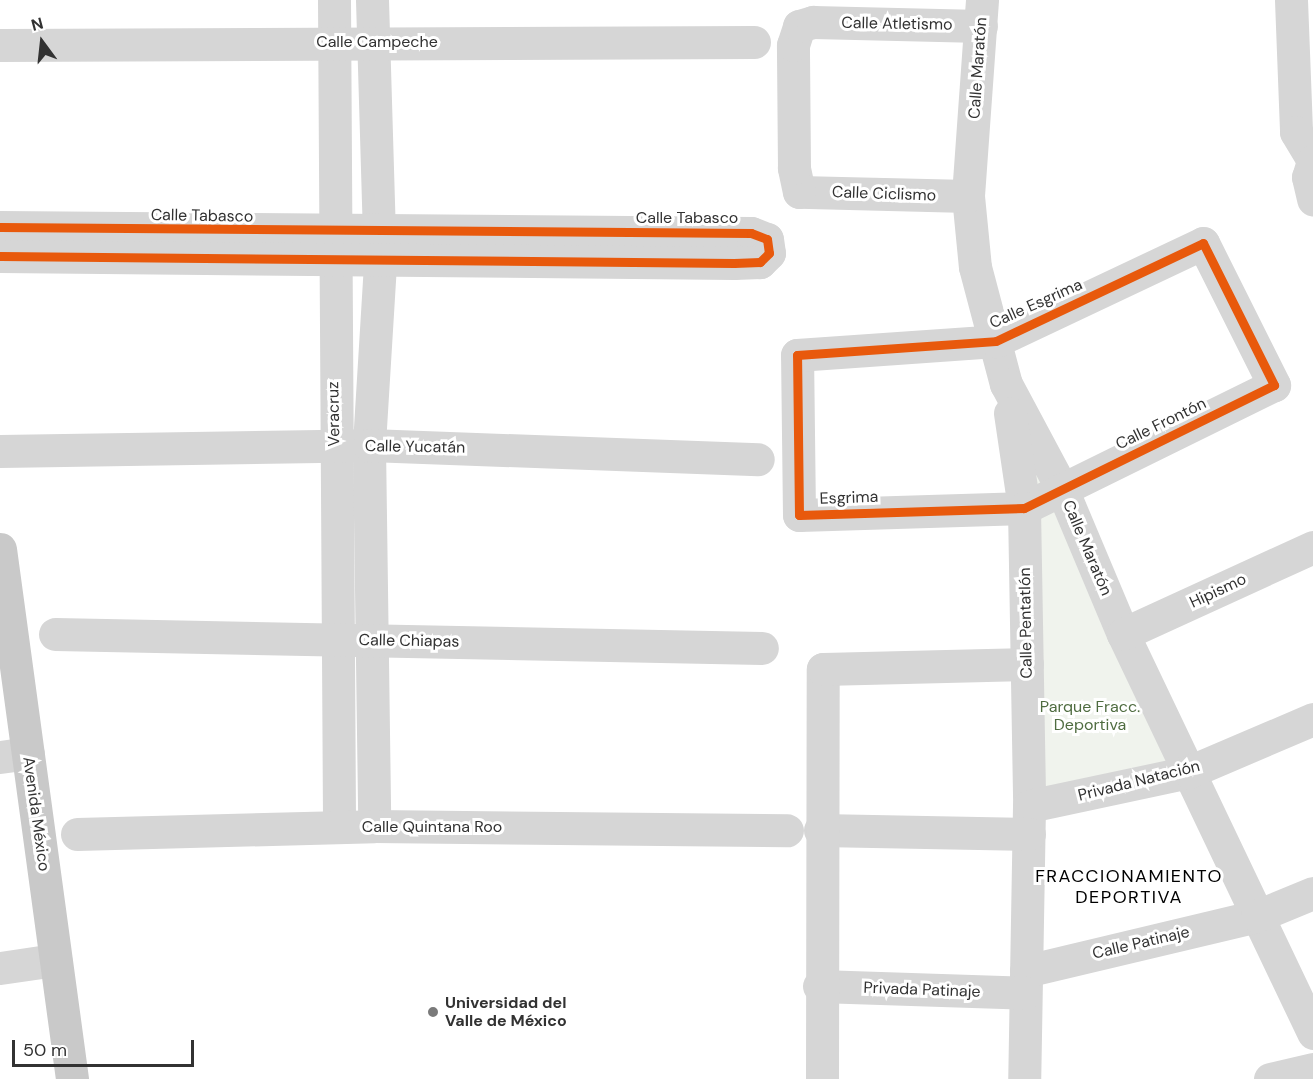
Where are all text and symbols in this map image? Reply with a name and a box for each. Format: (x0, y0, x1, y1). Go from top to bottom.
north arrow (12, 12, 72, 72)
text: N (29, 12, 46, 36)
street label: Calle Atletismo (841, 13, 953, 35)
street label: Calle Maratón (965, 16, 991, 120)
street label: Calle Campeche (316, 32, 438, 52)
street label: Calle Ciclismo (832, 183, 936, 205)
street label: Calle Tabasco (151, 206, 253, 226)
street label: Calle Tabasco (636, 208, 738, 228)
street label: Calle Esgrima (987, 275, 1085, 333)
street label: Veracruz (324, 381, 344, 447)
street label: Calle Frontón (1113, 394, 1209, 454)
street label: Calle Yucatán (365, 437, 465, 457)
street label: Esgrima (819, 487, 879, 509)
street label: Calle Maratón (1058, 497, 1116, 599)
street label: Calle Pentatlón (1015, 567, 1037, 679)
street label: Hipismo (1187, 570, 1249, 612)
street label: Calle Chiapas (359, 631, 459, 651)
park label: Parque Fracc. Deportiva (1040, 697, 1140, 735)
street label: Avenida México (18, 755, 54, 873)
street label: Privada Natación (1076, 757, 1202, 805)
street label: Calle Quintana Roo (362, 817, 502, 837)
district label: FRACCIONAMIENTO DEPORTIVA (1035, 866, 1223, 908)
street label: Calle Patinaje (1091, 923, 1191, 963)
street label: Privada Patinaje (863, 978, 981, 1002)
place label: Universidad del Valle de México (445, 993, 567, 1031)
marker: Universidad del Valle de México (426, 1005, 440, 1019)
scale bar (15, 1028, 196, 1066)
text: 50 m (23, 1038, 67, 1062)

